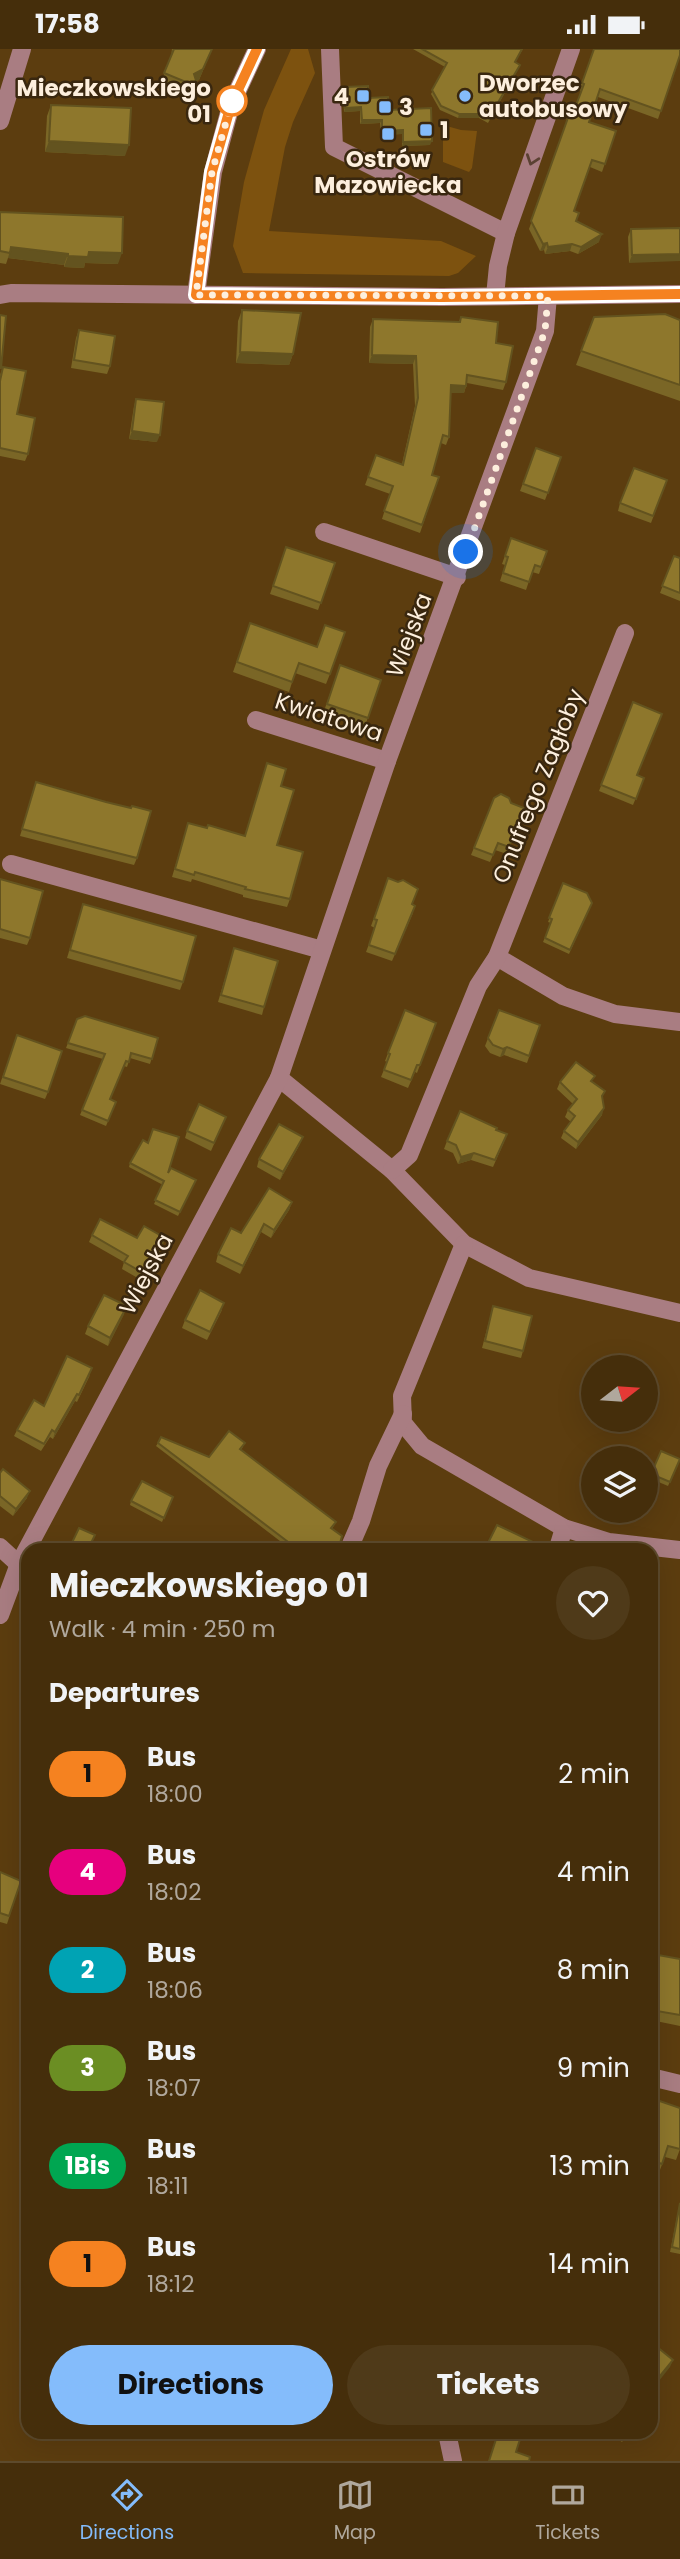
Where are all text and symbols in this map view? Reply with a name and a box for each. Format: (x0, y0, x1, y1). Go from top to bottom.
text: 17:58 (35, 6, 100, 42)
place label: Dworzec autobusowy (479, 67, 628, 125)
place label: Mieczkowskiego 01 (17, 72, 211, 130)
place label: 4 (333, 80, 349, 112)
marker: Mieczkowskiego 01 (217, 86, 247, 116)
marker: 4 (355, 88, 371, 104)
marker: Dworzec autobusowy (457, 88, 473, 104)
place label: 3 (399, 91, 413, 123)
marker: 3 (377, 99, 393, 115)
place label: 1 (440, 114, 449, 146)
marker: 1 (418, 122, 434, 138)
marker: Ostrów Mazowiecka (380, 126, 396, 142)
place label: Ostrów Mazowiecka (314, 143, 462, 201)
one-way arrow (526, 153, 540, 165)
your location (448, 534, 483, 569)
street label: Wiejska (378, 588, 440, 682)
street label: Onufrego Zagłoby (484, 684, 592, 888)
street label: Kwiatowa (271, 685, 387, 749)
street label: Wiejska (111, 1228, 181, 1320)
north arrow (581, 1355, 658, 1431)
map controls (581, 1355, 658, 1523)
button: layers (581, 1446, 658, 1523)
text: Mieczkowskiego 01 (49, 1562, 369, 1609)
button: heart (556, 1566, 630, 1640)
text: Walk · 4 min · 250 m (49, 1613, 275, 1645)
text: Departures (49, 1675, 200, 1711)
text: Bus (147, 1739, 196, 1775)
text: 2 min (558, 1756, 630, 1792)
text: 1 (83, 1757, 92, 1790)
text: 18:00 (147, 1778, 203, 1810)
text: Bus (147, 1837, 196, 1873)
text: 4 min (557, 1854, 630, 1890)
text: 4 (79, 1855, 96, 1888)
text: 18:02 (147, 1876, 201, 1908)
text: Bus (147, 1935, 196, 1971)
text: 8 min (557, 1952, 630, 1988)
text: 2 (81, 1953, 94, 1986)
text: 18:06 (147, 1974, 203, 2006)
text: Bus (147, 2033, 196, 2069)
text: 9 min (557, 2050, 630, 2086)
text: 3 (80, 2051, 95, 2084)
text: 18:07 (147, 2072, 201, 2104)
text: Bus (147, 2131, 196, 2167)
text: 13 min (550, 2148, 630, 2184)
text: 1Bis (65, 2149, 110, 2182)
text: 18:11 (147, 2170, 189, 2202)
text: Bus (147, 2229, 196, 2265)
text: 14 min (549, 2246, 630, 2282)
text: 1 (83, 2247, 92, 2280)
text: 18:12 (147, 2268, 194, 2300)
button: Directions (49, 2345, 333, 2425)
button: Tickets (347, 2345, 630, 2425)
tab: Directions (80, 2476, 174, 2547)
tab: Map (334, 2476, 376, 2547)
tab: Tickets (535, 2476, 600, 2547)

